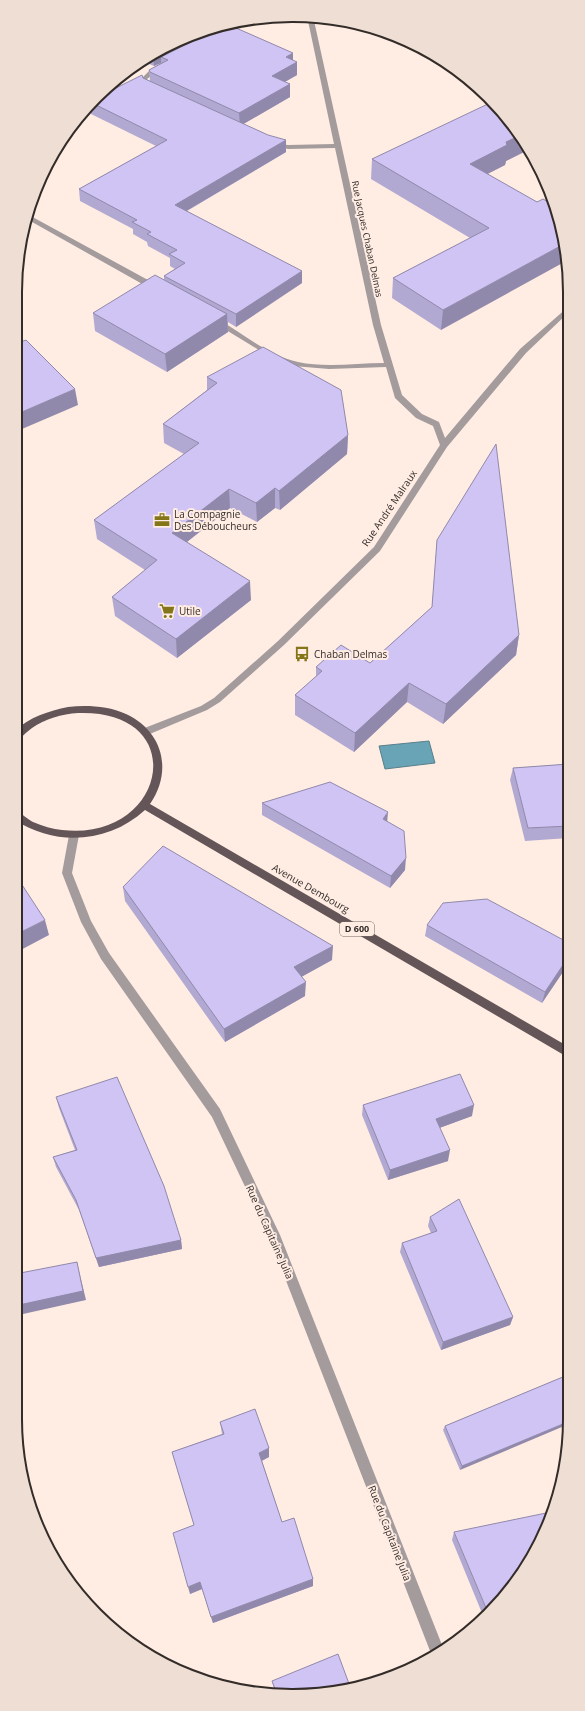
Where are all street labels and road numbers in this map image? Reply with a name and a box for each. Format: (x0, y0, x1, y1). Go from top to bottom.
street label: Rue Jacques Chaban Delmas (349, 179, 386, 298)
street label: Rue André Malraux (358, 466, 420, 549)
street label: Avenue Dembourg (270, 860, 353, 916)
road number: D 600 (340, 922, 374, 936)
street label: Rue du Capitaine Julia (243, 1183, 297, 1281)
street label: Rue du Capitaine Julia (365, 1483, 415, 1583)

